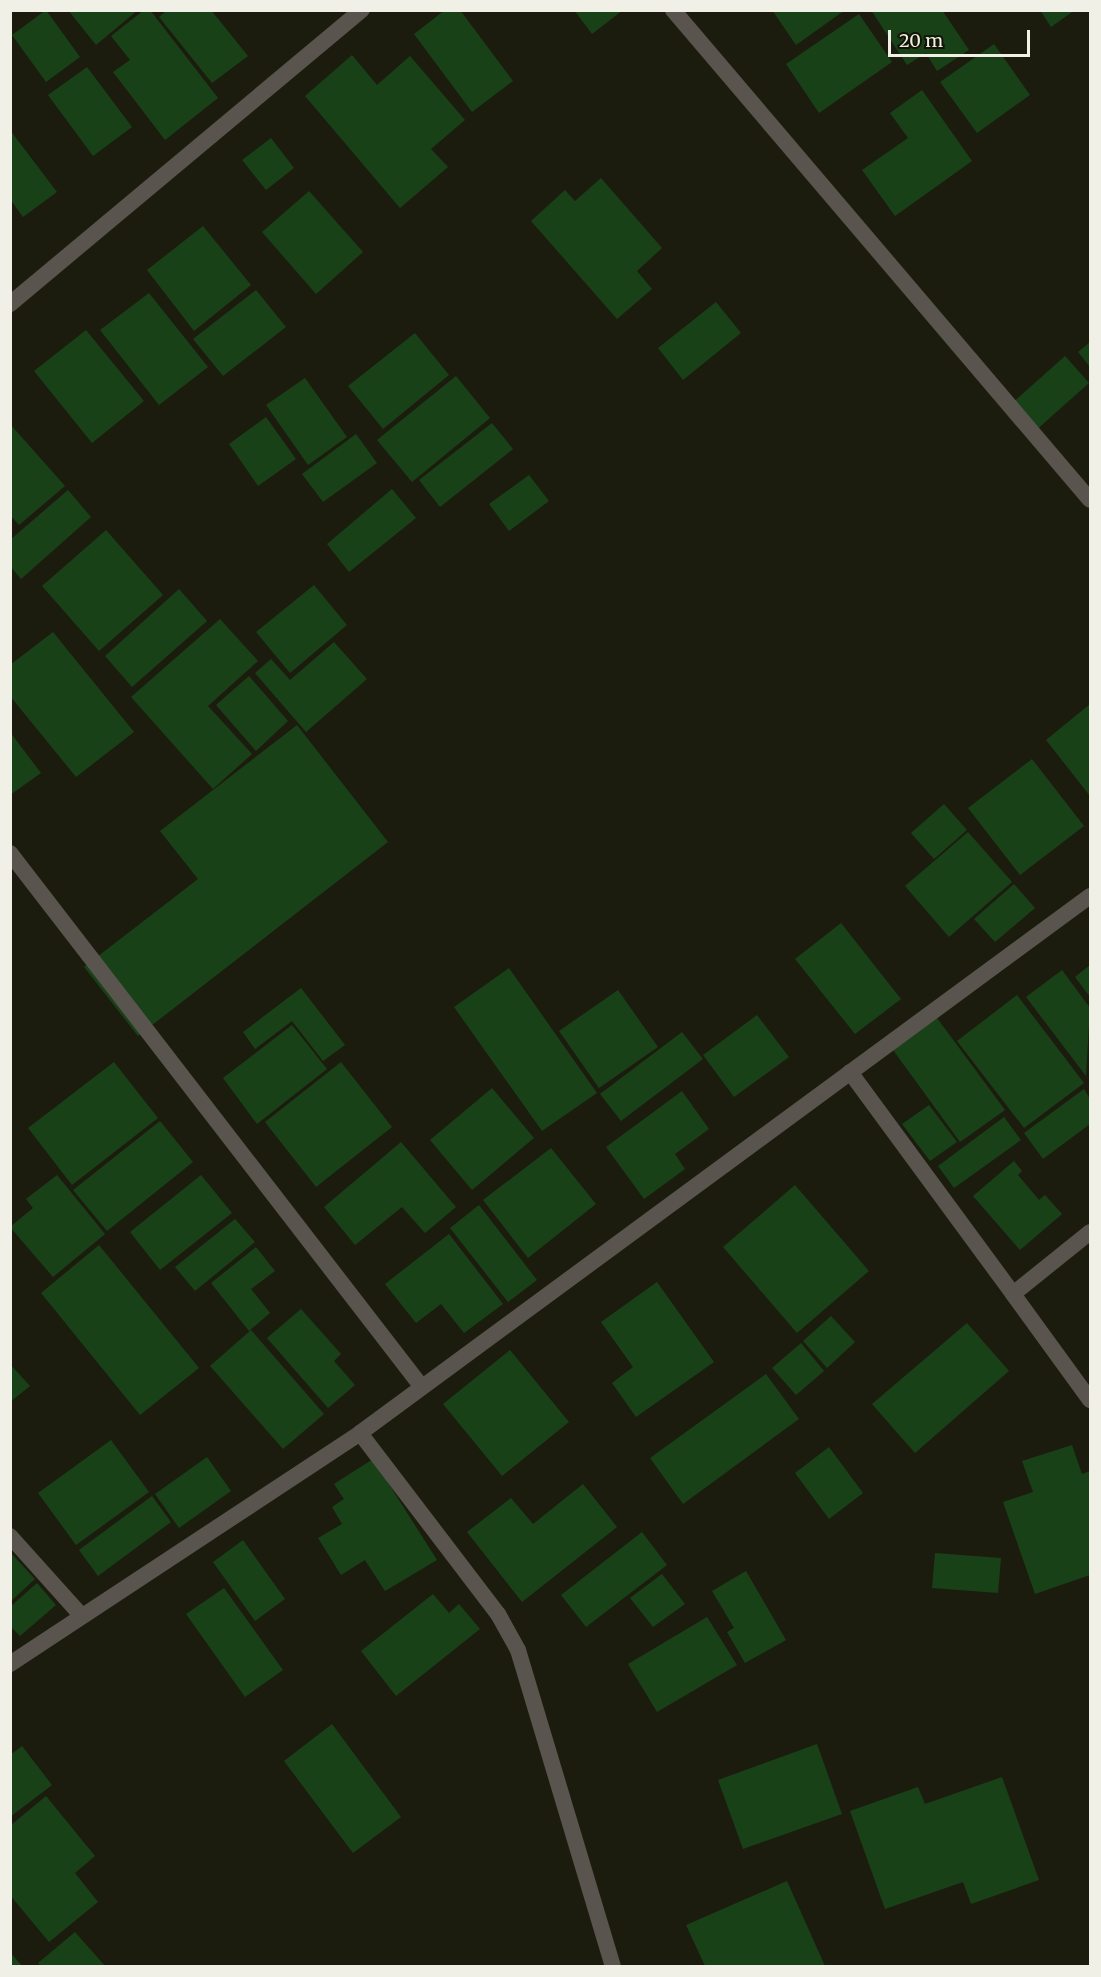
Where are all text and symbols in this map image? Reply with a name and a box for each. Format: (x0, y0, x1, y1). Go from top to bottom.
scale bar (891, 18, 1034, 56)
text: 20 m (899, 29, 943, 52)

